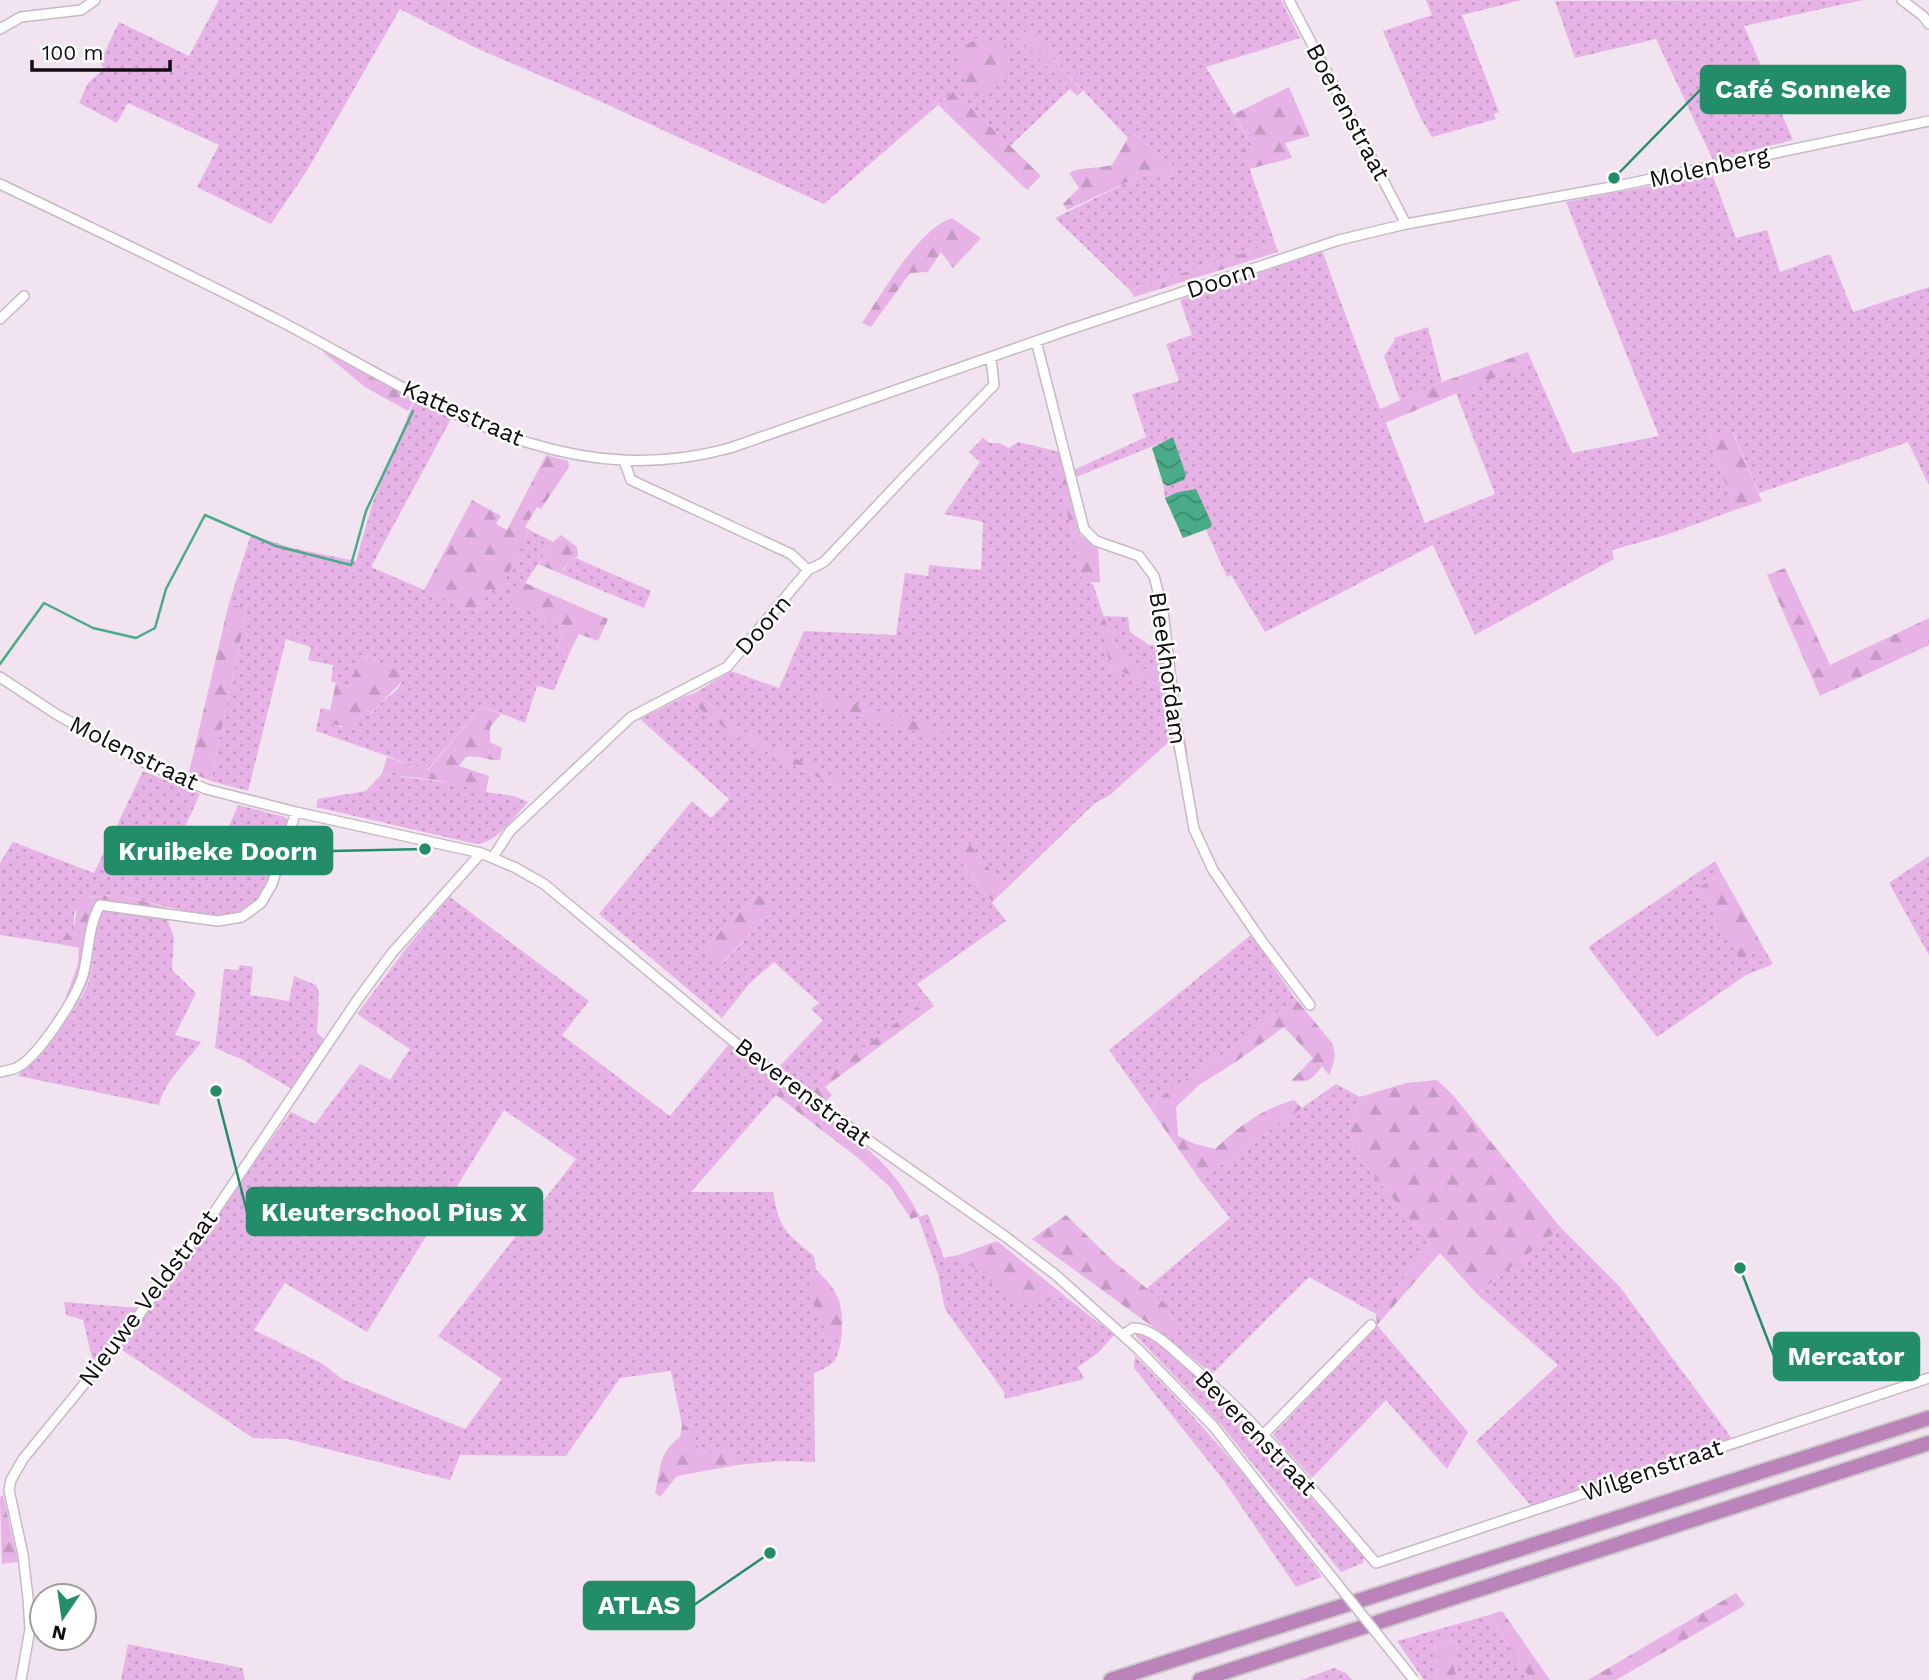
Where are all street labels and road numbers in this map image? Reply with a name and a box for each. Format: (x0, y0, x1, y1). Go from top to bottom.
street label: Boerenstraat (1300, 39, 1396, 185)
street label: Molenberg (1647, 141, 1772, 193)
street label: Doorn (1183, 256, 1259, 304)
street label: Kattestraat (398, 374, 528, 452)
street label: Doorn (729, 589, 797, 661)
street label: Bleekhofdam (1143, 590, 1193, 746)
street label: Molenstraat (65, 710, 203, 796)
street label: Beverenstraat (730, 1032, 876, 1152)
street label: Nieuwe Veldstraat (73, 1204, 223, 1392)
street label: Beverenstraat (1189, 1365, 1323, 1501)
street label: Wilgenstraat (1578, 1433, 1726, 1507)

